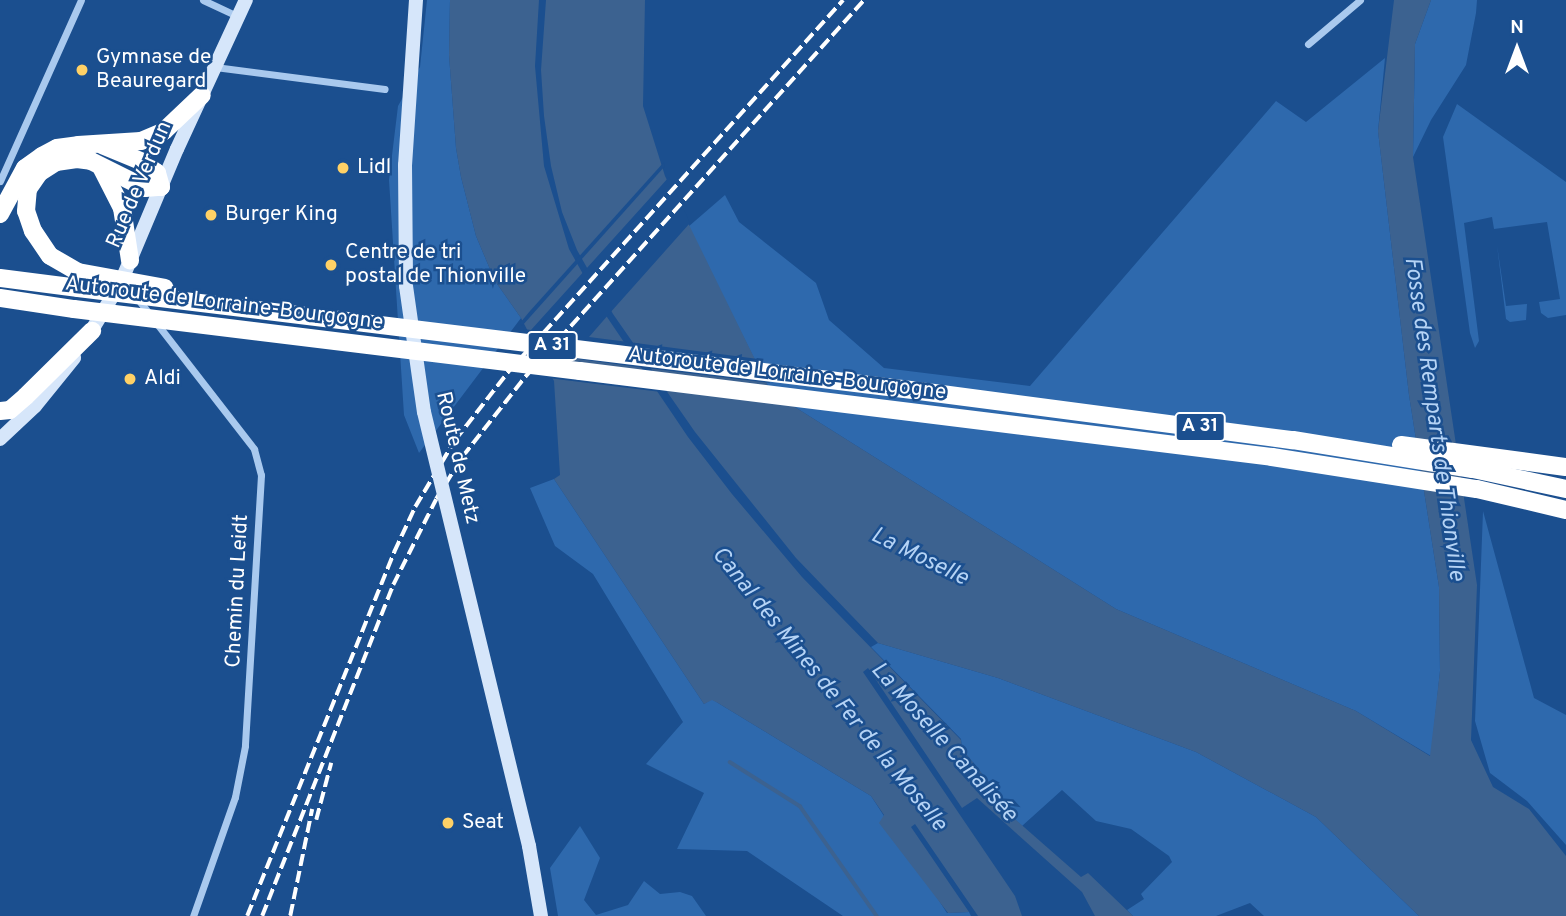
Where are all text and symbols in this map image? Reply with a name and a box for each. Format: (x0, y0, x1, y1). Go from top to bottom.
north arrow (1482, 14, 1552, 84)
text: N (1510, 16, 1524, 40)
place label: Gymnase de Beauregard (96, 45, 211, 95)
marker: Gymnase de Beauregard (74, 62, 90, 78)
street label: Rue de Verdun (102, 117, 178, 253)
place label: Lidl (357, 155, 391, 181)
marker: Lidl (335, 160, 351, 176)
place label: Burger King (225, 202, 338, 228)
marker: Burger King (203, 207, 219, 223)
place label: Centre de tri postal de Thionville (345, 240, 527, 290)
water label: Fosse des Remparts de Thionville (1397, 255, 1469, 583)
marker: Centre de tri postal de Thionville (323, 257, 339, 273)
street label: Autoroute de Lorraine-Bourgogne (64, 272, 384, 336)
road number: A 31 (526, 330, 578, 362)
street label: Autoroute de Lorraine-Bourgogne (627, 342, 947, 406)
place label: Aldi (144, 366, 181, 392)
marker: Aldi (122, 371, 138, 387)
street label: Route de Metz (429, 389, 485, 527)
road number: A 31 (1174, 412, 1226, 442)
street label: Chemin du Leidt (221, 514, 255, 668)
water label: La Moselle (866, 523, 972, 593)
water label: Canal des Mines de Fer de la Moselle (704, 542, 952, 838)
water label: La Moselle Canalisée (864, 657, 1022, 829)
place label: Seat (462, 810, 504, 836)
marker: Seat (440, 815, 456, 831)

